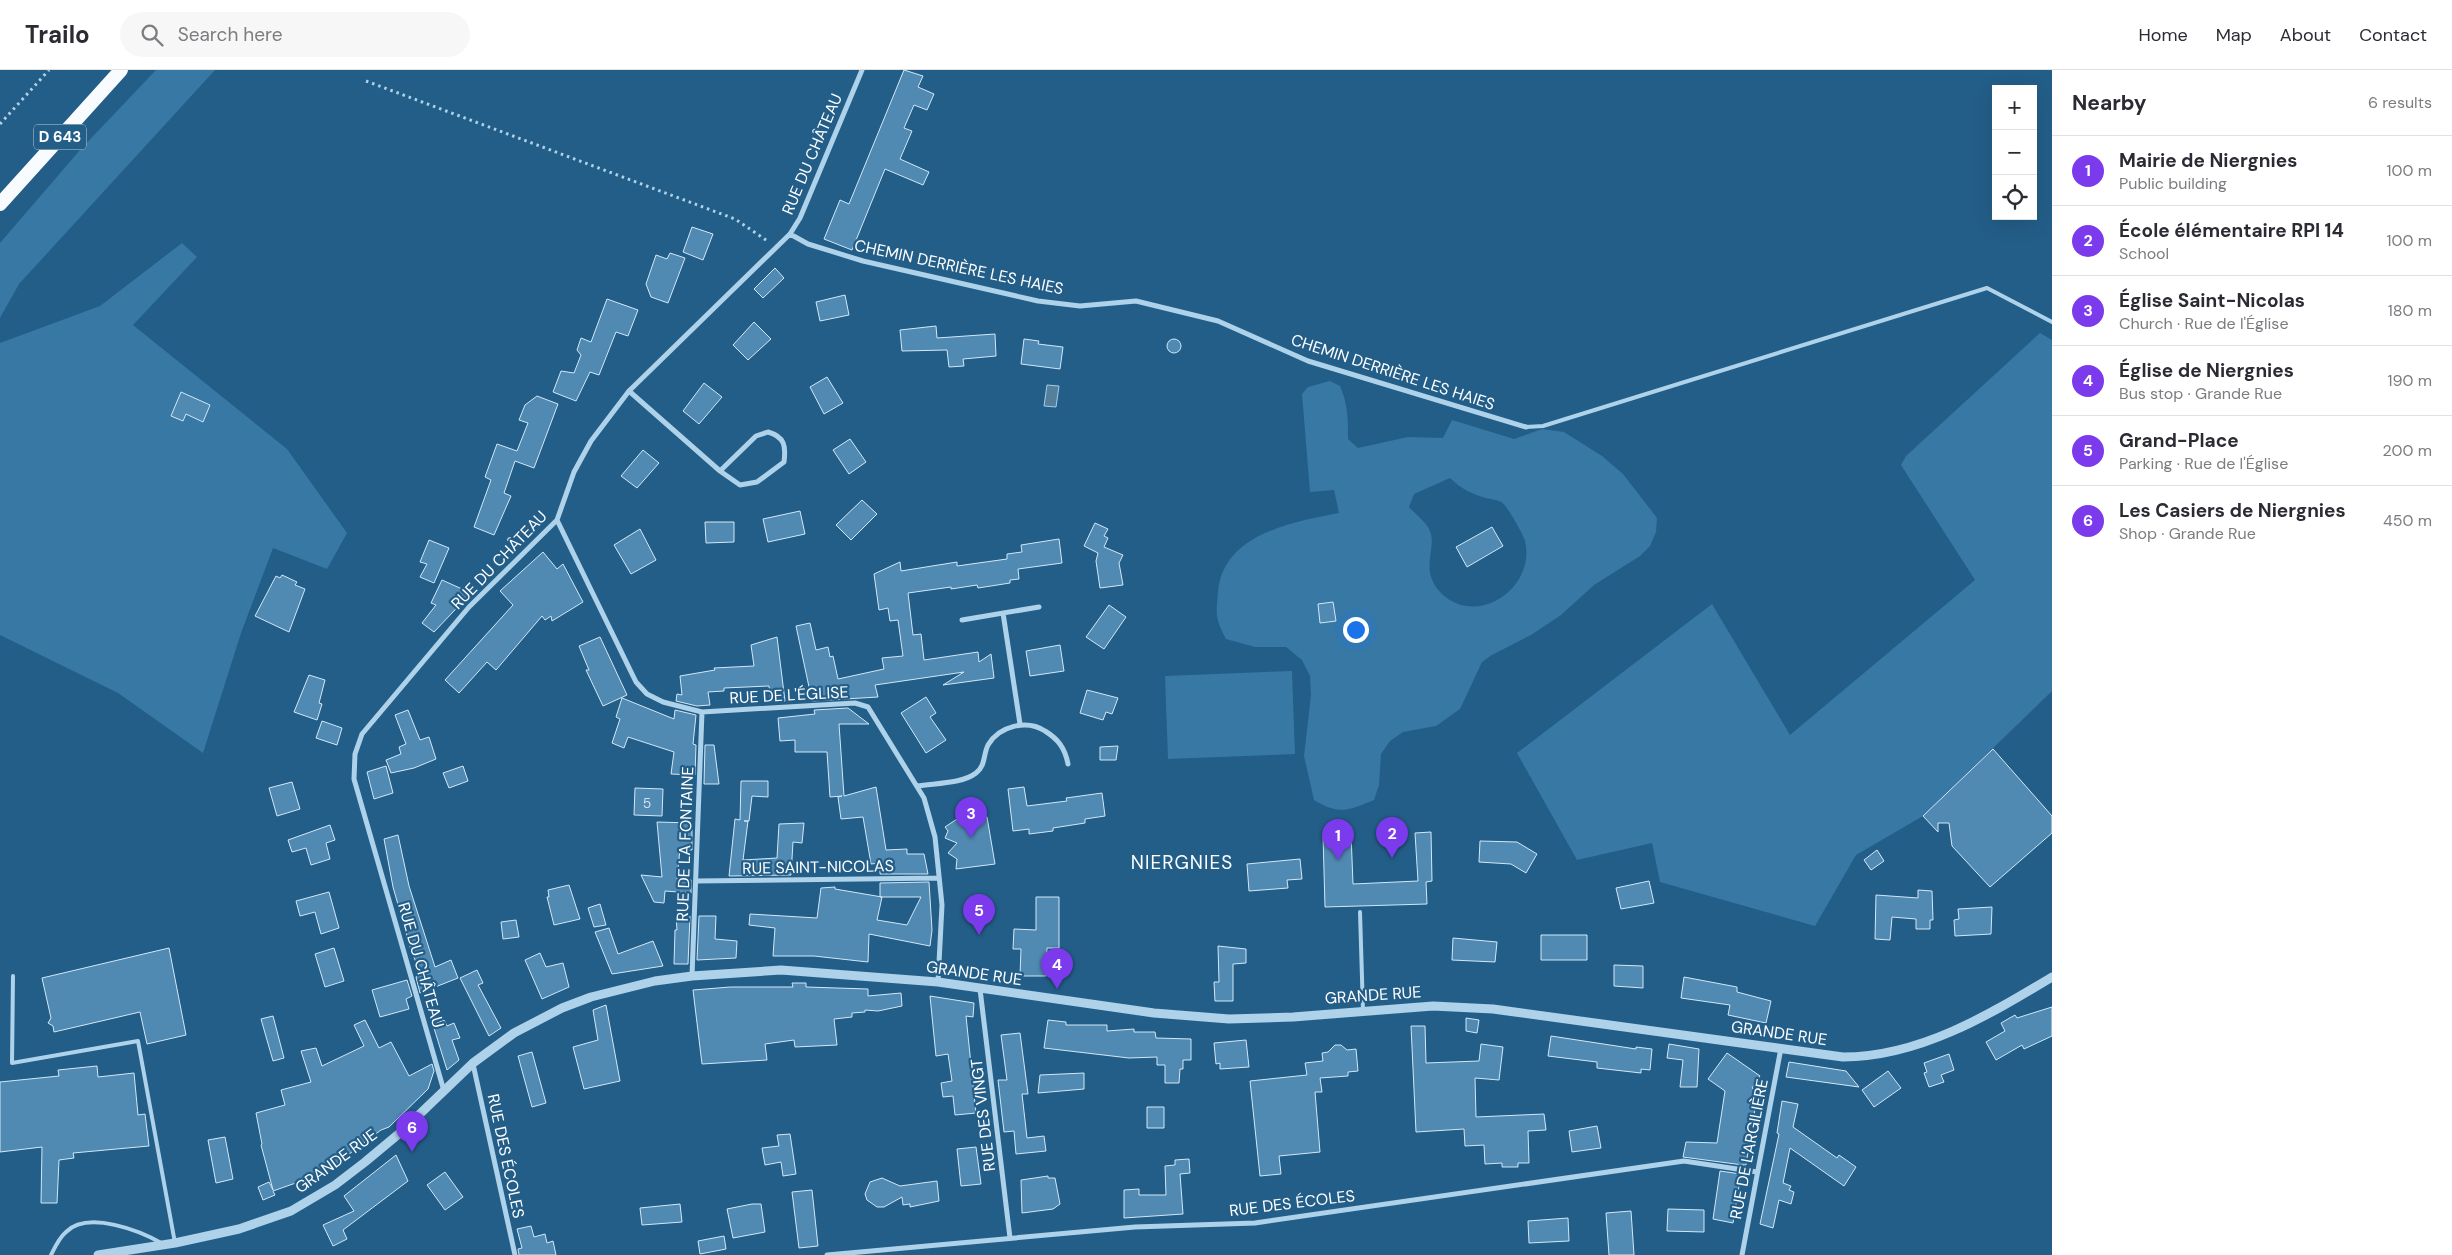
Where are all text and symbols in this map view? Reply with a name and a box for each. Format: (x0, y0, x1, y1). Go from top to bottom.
search box (120, 12, 470, 57)
text: Trailo (25, 19, 90, 50)
icon: search (138, 21, 166, 49)
text: Search here (178, 22, 283, 47)
text: Home (2138, 23, 2188, 47)
text: Map (2216, 23, 2252, 47)
text: About (2280, 23, 2331, 47)
text: Contact (2359, 23, 2427, 47)
map controls (1992, 85, 2037, 220)
button: + (1992, 85, 2037, 130)
text: Nearby (2072, 89, 2146, 117)
street label: RUE DU CHÂTEAU (777, 90, 847, 218)
text: 6 results (2368, 92, 2432, 113)
road number: D 643 (34, 124, 86, 150)
button: − (1992, 130, 2037, 175)
text: Mairie de Niergnies (2119, 148, 2297, 173)
text: 1 (2085, 160, 2091, 181)
text: 100 m (2387, 160, 2432, 181)
text: Public building (2119, 173, 2227, 194)
button: locate (1992, 175, 2037, 220)
text: École élémentaire RPI 14 (2119, 218, 2344, 243)
text: 2 (2083, 230, 2093, 251)
text: 100 m (2387, 230, 2432, 251)
street label: CHEMIN DERRIÈRE LES HAIES (853, 235, 1065, 299)
text: School (2119, 243, 2169, 264)
text: Église Saint-Nicolas (2119, 288, 2305, 313)
text: 3 (2083, 300, 2093, 321)
text: 180 m (2388, 300, 2432, 321)
text: Church · Rue de l'Église (2119, 313, 2289, 334)
street label: CHEMIN DERRIÈRE LES HAIES (1288, 329, 1498, 415)
text: Église de Niergnies (2119, 358, 2294, 383)
text: 4 (2083, 370, 2093, 391)
text: 190 m (2388, 370, 2432, 391)
text: Bus stop · Grande Rue (2119, 383, 2282, 404)
text: Grand-Place (2119, 428, 2239, 453)
text: 5 (2083, 440, 2093, 461)
text: 200 m (2383, 440, 2432, 461)
text: Parking · Rue de l'Église (2119, 453, 2288, 474)
text: Les Casiers de Niergnies (2119, 498, 2346, 523)
street label: RUE DU CHÂTEAU (447, 506, 551, 614)
text: 6 (2083, 510, 2093, 531)
text: 450 m (2383, 510, 2432, 531)
text: Shop · Grande Rue (2119, 523, 2256, 544)
your location (1343, 617, 1369, 643)
street label: RUE DE L'ÉGLISE (729, 681, 849, 709)
street label: RUE DE LA FONTAINE (672, 766, 698, 922)
house number: 5 (643, 794, 651, 812)
pin: 3 (955, 797, 987, 838)
pin: 2 (1376, 817, 1408, 858)
pin: 1 (1322, 819, 1354, 860)
district label: NIERGNIES (1131, 850, 1233, 875)
street label: RUE SAINT-NICOLAS (742, 855, 894, 879)
pin: 5 (963, 894, 995, 935)
street label: RUE DU CHÂTEAU (393, 900, 449, 1030)
pin: 4 (1041, 948, 1073, 989)
street label: GRANDE RUE (925, 956, 1023, 990)
street label: GRANDE RUE (1324, 981, 1422, 1009)
street label: GRANDE RUE (1730, 1016, 1828, 1050)
street label: RUE DES VINGT (966, 1057, 1000, 1173)
street label: RUE DE L'ARGILIÈRE (1725, 1077, 1773, 1221)
street label: RUE DES ÉCOLES (483, 1092, 529, 1220)
pin: 6 (396, 1111, 428, 1152)
street label: GRANDE RUE (291, 1124, 381, 1198)
street label: RUE DES ÉCOLES (1228, 1185, 1356, 1221)

